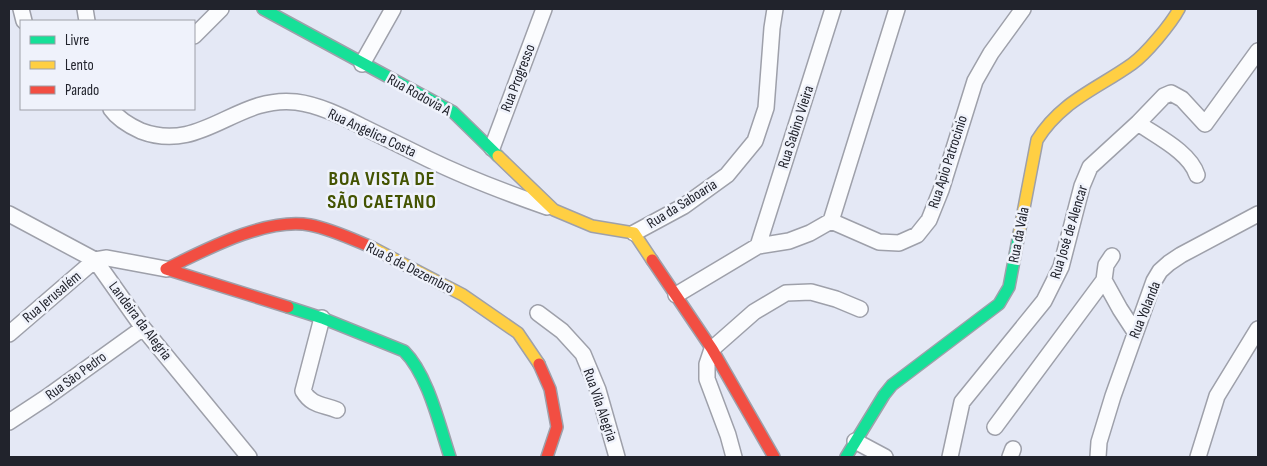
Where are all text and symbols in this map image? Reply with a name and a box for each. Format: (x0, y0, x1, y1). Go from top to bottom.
legend (20, 20, 195, 110)
text: Livre (65, 31, 89, 50)
street label: Rua Progresso (496, 42, 540, 114)
text: Lento (65, 56, 94, 75)
street label: Rua Rodovia A (384, 70, 455, 121)
text: Parado (65, 81, 99, 100)
street label: Rua Sabino Vieira (774, 83, 818, 171)
street label: Rua Angelica Costa (325, 104, 419, 162)
street label: Rua Apio Patrocinio (924, 113, 972, 211)
district label: BOA VISTA DE SÃO CAETANO (327, 167, 437, 214)
street label: Rua da Saboaria (643, 175, 721, 233)
street label: Rua José de Alencar (1046, 182, 1092, 281)
street label: Rua da Vala (1004, 205, 1034, 264)
street label: Rua 8 de Dezembro (363, 238, 457, 298)
street label: Rua Jerusalém (19, 267, 85, 327)
street label: Landeira da Alegria (104, 278, 176, 364)
street label: Rua Yolanda (1125, 278, 1165, 341)
street label: Rua São Pedro (42, 347, 110, 405)
street label: Rua Vila Alegria (579, 366, 621, 444)

